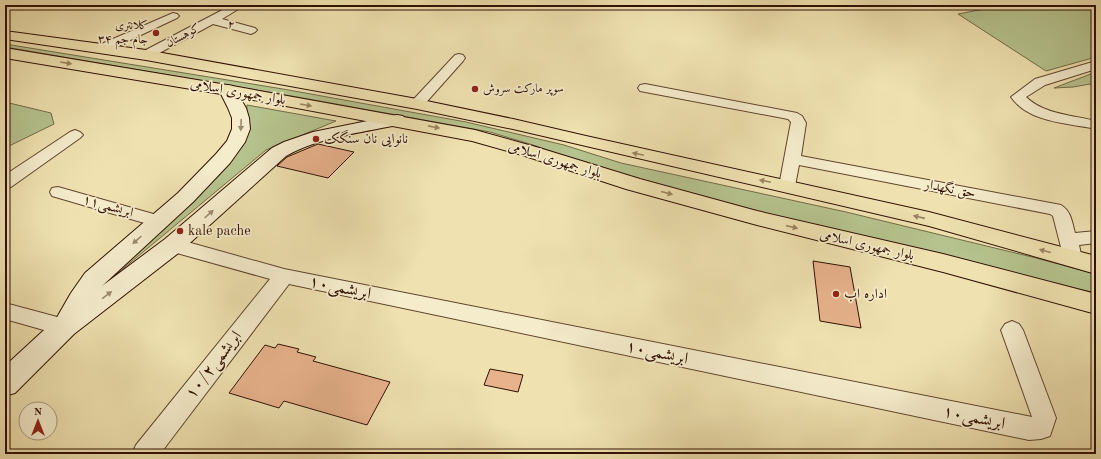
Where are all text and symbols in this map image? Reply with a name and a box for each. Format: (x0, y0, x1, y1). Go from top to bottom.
street label: ۲ (226, 18, 236, 32)
place label: کلانتری ۳۴ جام جم (98, 19, 148, 50)
street label: کوهستان (163, 21, 203, 51)
marker: کلانتری ۳۴ جام جم (151, 28, 161, 38)
one-way arrow (59, 60, 72, 66)
street label: بلوار جمهوری اسلامی (189, 77, 287, 108)
place label: سوپر مارکت سروش (483, 82, 564, 96)
marker: سوپر مارکت سروش (470, 84, 480, 94)
one-way arrow (300, 102, 312, 108)
one-way arrow (237, 119, 244, 131)
one-way arrow (428, 124, 440, 130)
place label: نانوایی نان سنگک (324, 129, 408, 148)
marker: نانوایی نان سنگک (311, 134, 321, 144)
street label: بلوار جمهوری اسلامی (506, 139, 604, 182)
one-way arrow (632, 150, 645, 156)
street label: حق نگهدار (921, 175, 977, 202)
one-way arrow (759, 178, 772, 184)
one-way arrow (661, 191, 673, 197)
street label: ابریشمی۱۱ (81, 192, 135, 222)
one-way arrow (203, 209, 214, 218)
one-way arrow (913, 213, 926, 219)
place label: kale pache (188, 224, 251, 238)
one-way arrow (786, 224, 799, 230)
marker: kale pache (175, 226, 185, 236)
street label: بلوار جمهوری اسلامی (818, 227, 916, 264)
one-way arrow (132, 236, 142, 245)
one-way arrow (1039, 248, 1051, 254)
street label: ابریشمی۱۰ (307, 273, 373, 305)
place label: اداره اب (844, 287, 887, 302)
marker: اداره اب (831, 289, 841, 299)
one-way arrow (102, 291, 113, 299)
street label: ۱۰/۲ابریشمی (182, 328, 247, 403)
street label: ابریشمی۱۰ (624, 338, 690, 370)
north arrow (18, 401, 58, 441)
street label: ابریشمی۱۰ (941, 403, 1007, 435)
text: N (34, 407, 43, 418)

